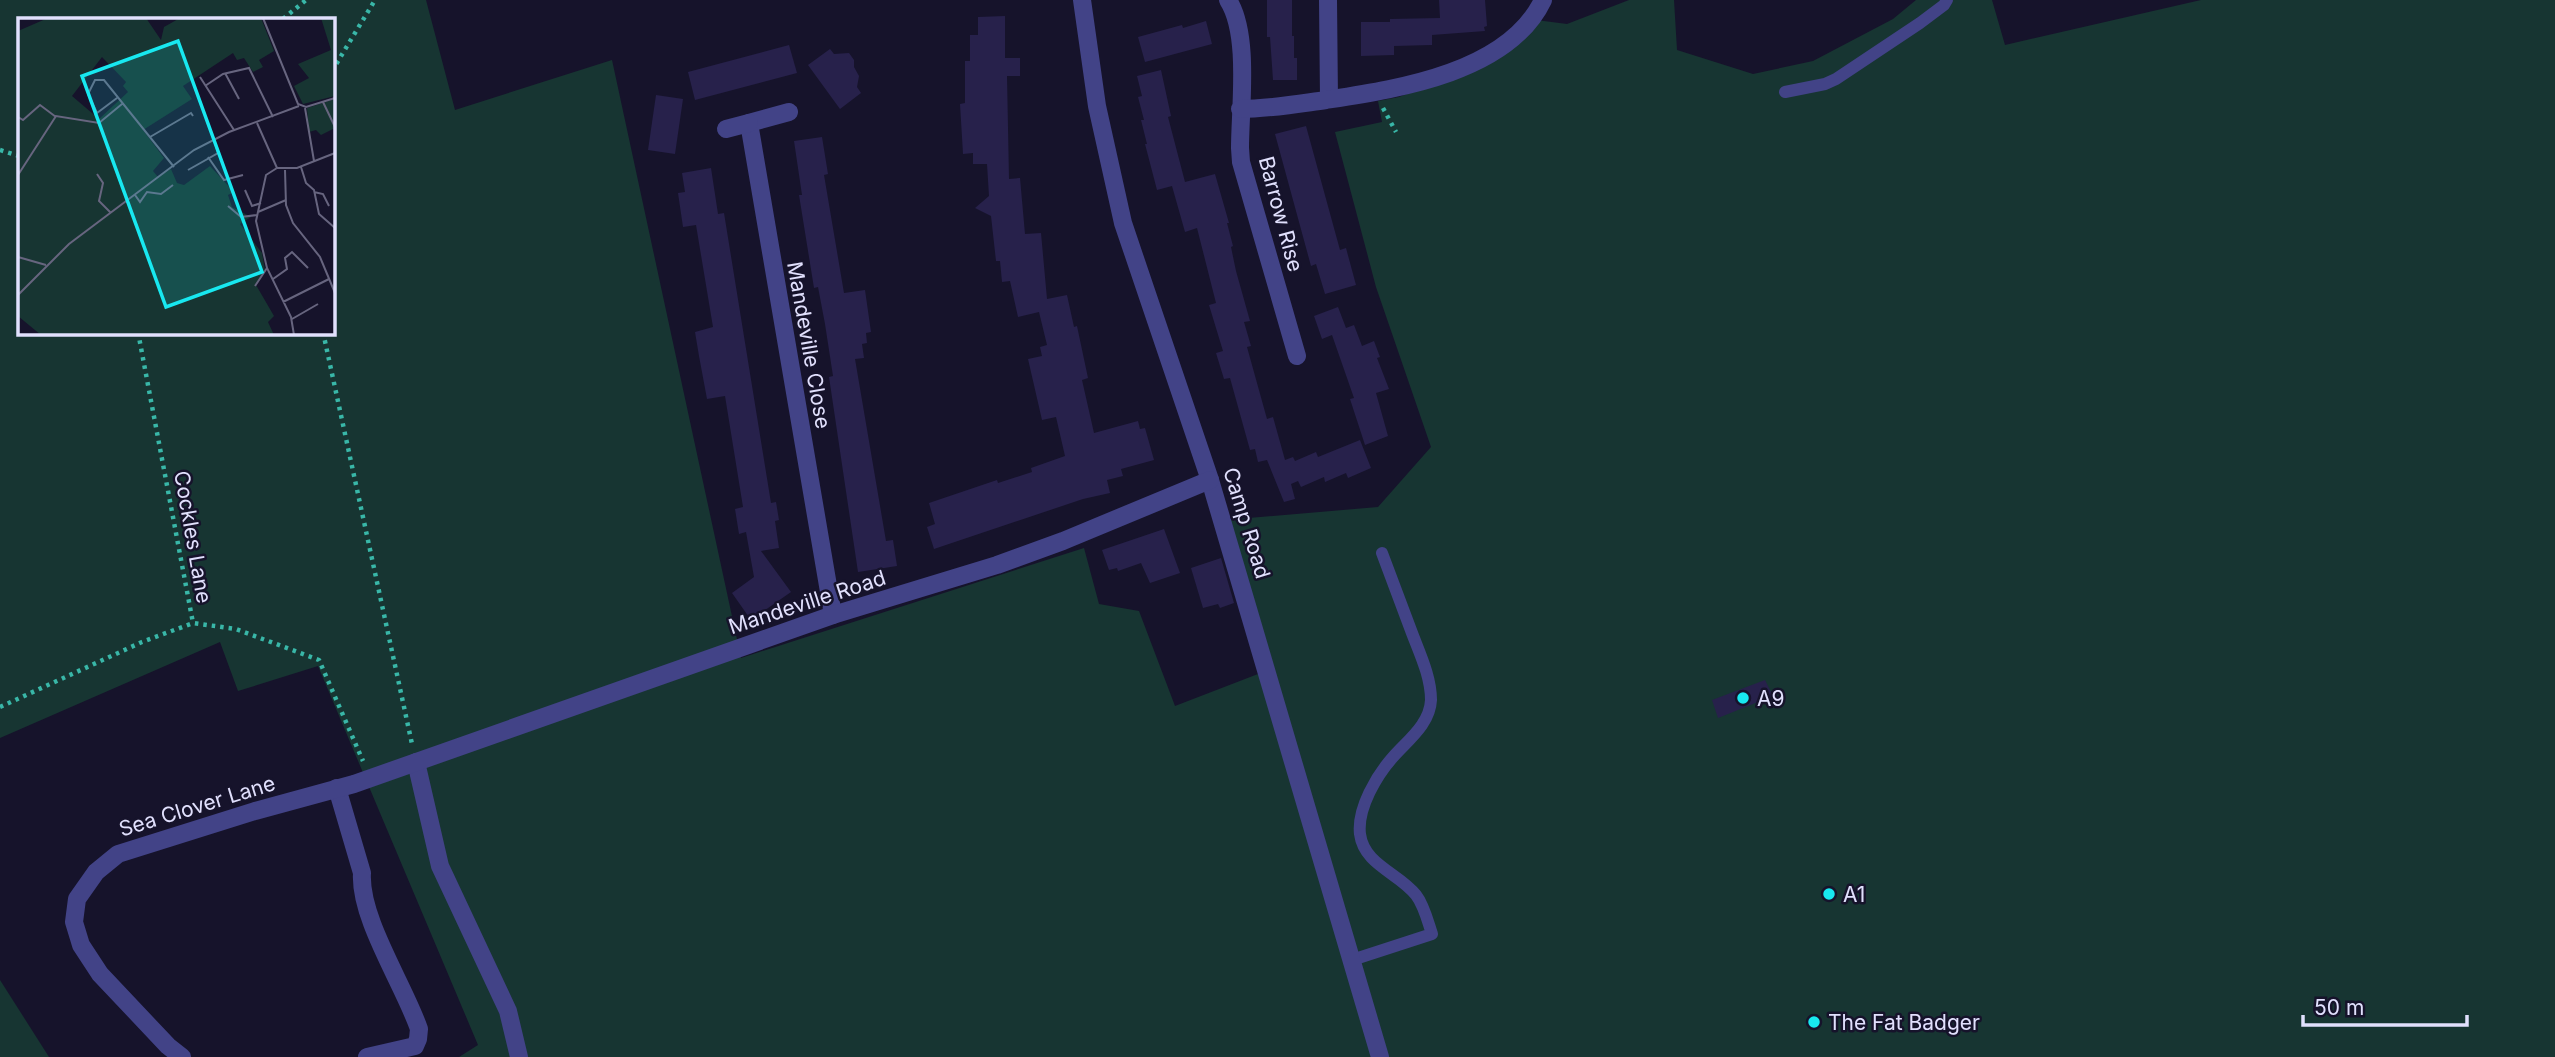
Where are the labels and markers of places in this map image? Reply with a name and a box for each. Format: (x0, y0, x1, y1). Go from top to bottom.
place label: A9 (1757, 686, 1785, 711)
marker: A9 (1735, 690, 1751, 706)
place label: A1 (1843, 882, 1865, 907)
marker: A1 (1821, 886, 1837, 902)
place label: The Fat Badger (1828, 1010, 1980, 1035)
marker: The Fat Badger (1806, 1014, 1822, 1030)

